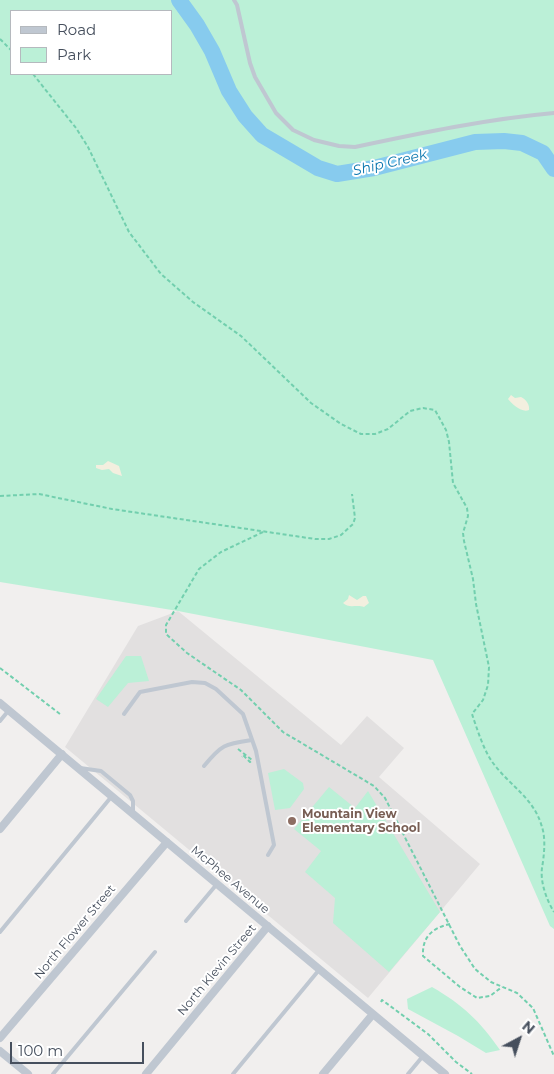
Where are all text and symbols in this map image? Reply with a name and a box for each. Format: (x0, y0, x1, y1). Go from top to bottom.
legend (10, 10, 172, 75)
text: Road (57, 20, 96, 39)
text: Park (57, 45, 91, 64)
water label: Ship Creek (351, 146, 429, 180)
place label: Mountain View Elementary School (302, 807, 420, 835)
marker: Mountain View Elementary School (286, 815, 298, 827)
street label: McPhee Avenue (188, 843, 272, 917)
street label: North Flower Street (31, 882, 119, 982)
street label: North Klevin Street (175, 921, 259, 1019)
north arrow (494, 1014, 544, 1064)
text: N (519, 1017, 539, 1038)
scale bar (12, 1032, 146, 1064)
text: 100 m (18, 1041, 63, 1060)

